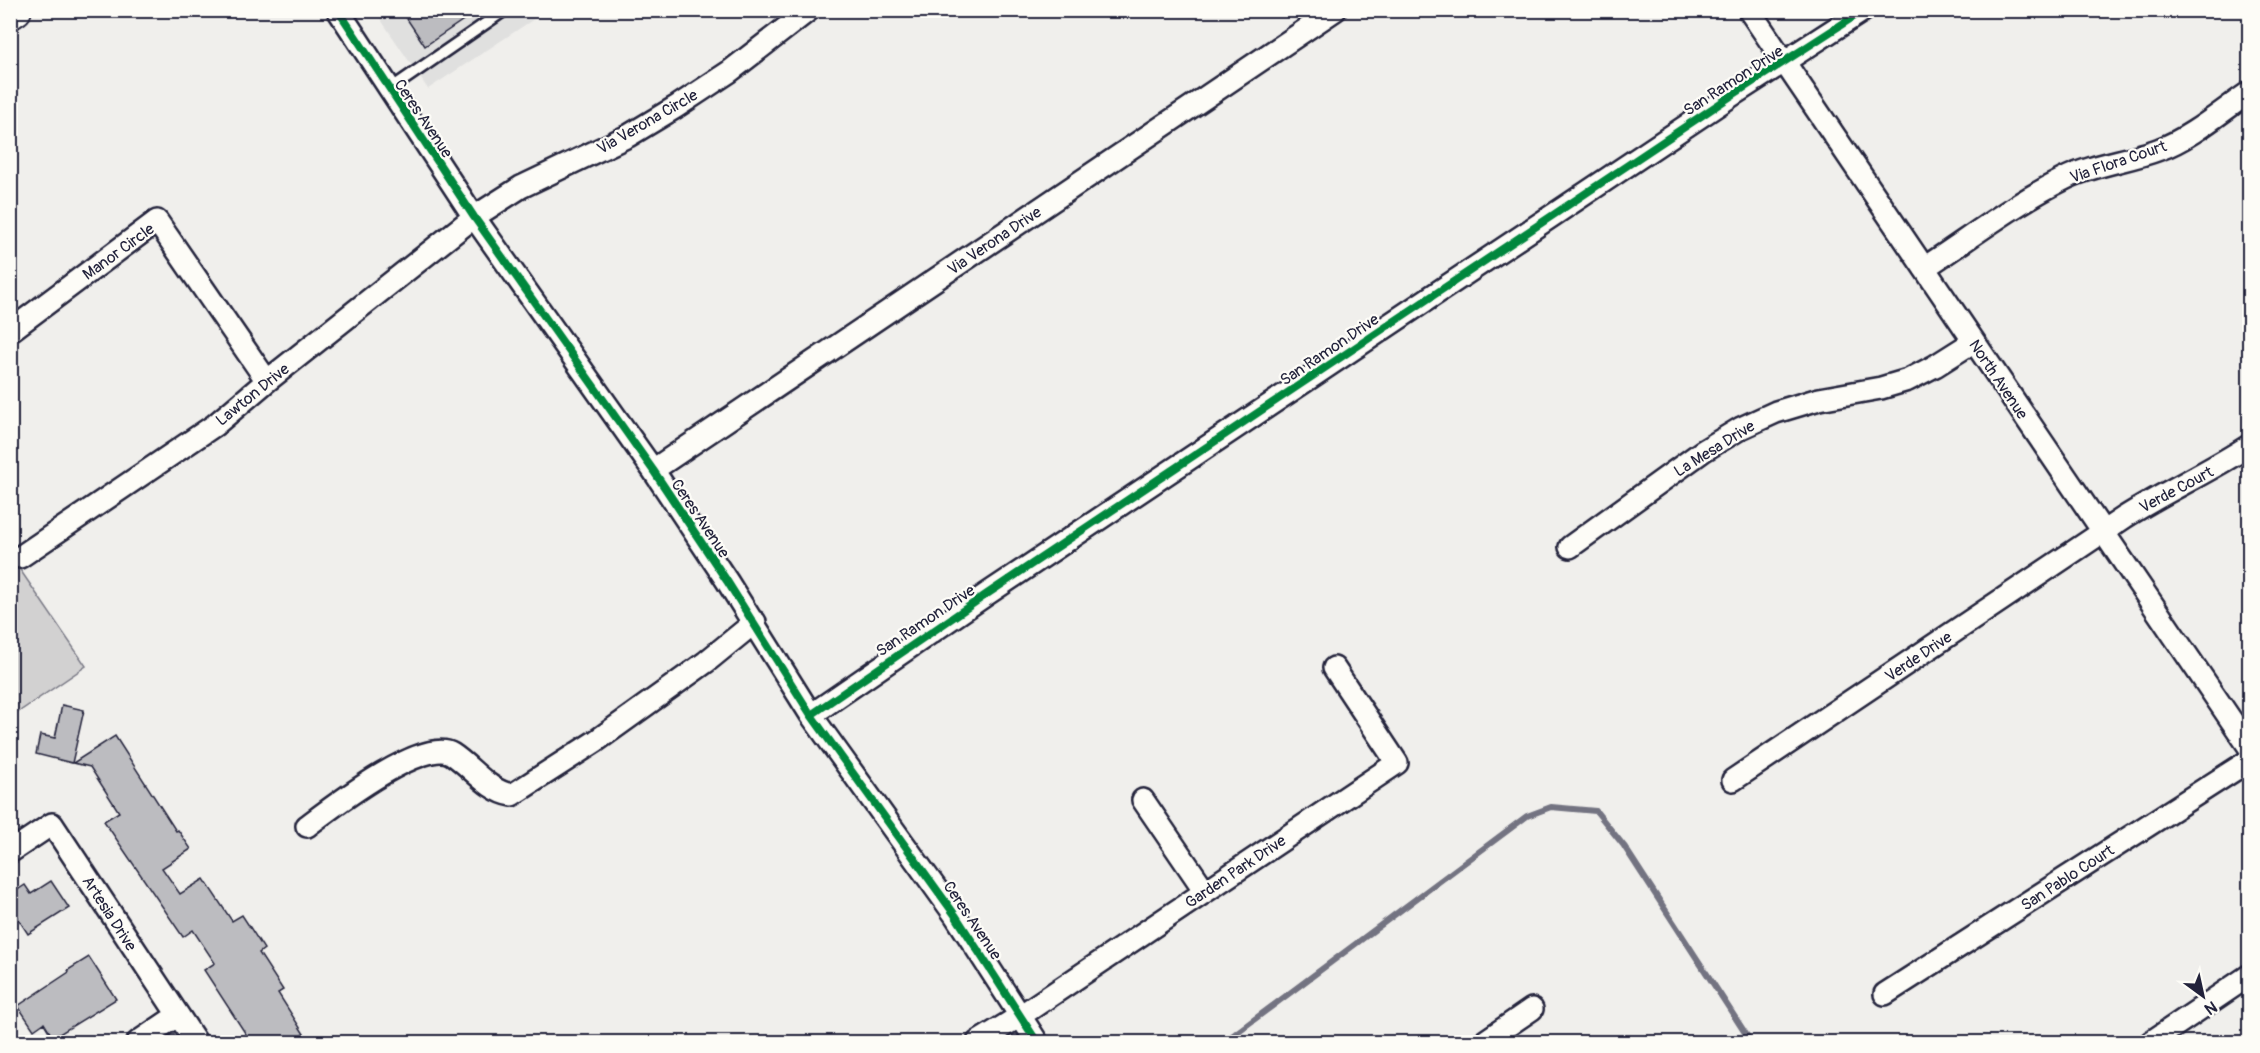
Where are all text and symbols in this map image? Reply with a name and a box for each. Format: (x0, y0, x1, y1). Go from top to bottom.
street label: San Ramon Drive (1680, 41, 1787, 121)
street label: Ceres Avenue (389, 75, 457, 162)
street label: Via Verona Circle (594, 85, 701, 159)
street label: Via Flora Court (2067, 136, 2170, 188)
street label: Via Verona Drive (944, 202, 1045, 280)
street label: Manor Circle (79, 219, 158, 285)
street label: San Ramon Drive (1276, 309, 1383, 390)
street label: North Avenue (1964, 336, 2032, 423)
street label: Lawton Drive (212, 359, 294, 431)
street label: La Mesa Drive (1670, 416, 1759, 482)
street label: Verde Court (2136, 462, 2217, 518)
street label: Ceres Avenue (666, 475, 734, 562)
street label: San Ramon Drive (872, 580, 979, 661)
street label: Verde Drive (1881, 627, 1956, 686)
street label: Garden Park Drive (1181, 831, 1290, 913)
street label: San Pablo Court (2017, 840, 2118, 915)
street label: Artesia Drive (77, 872, 141, 955)
street label: Ceres Avenue (938, 877, 1006, 964)
north arrow (2173, 966, 2233, 1026)
text: N (2200, 996, 2221, 1019)

